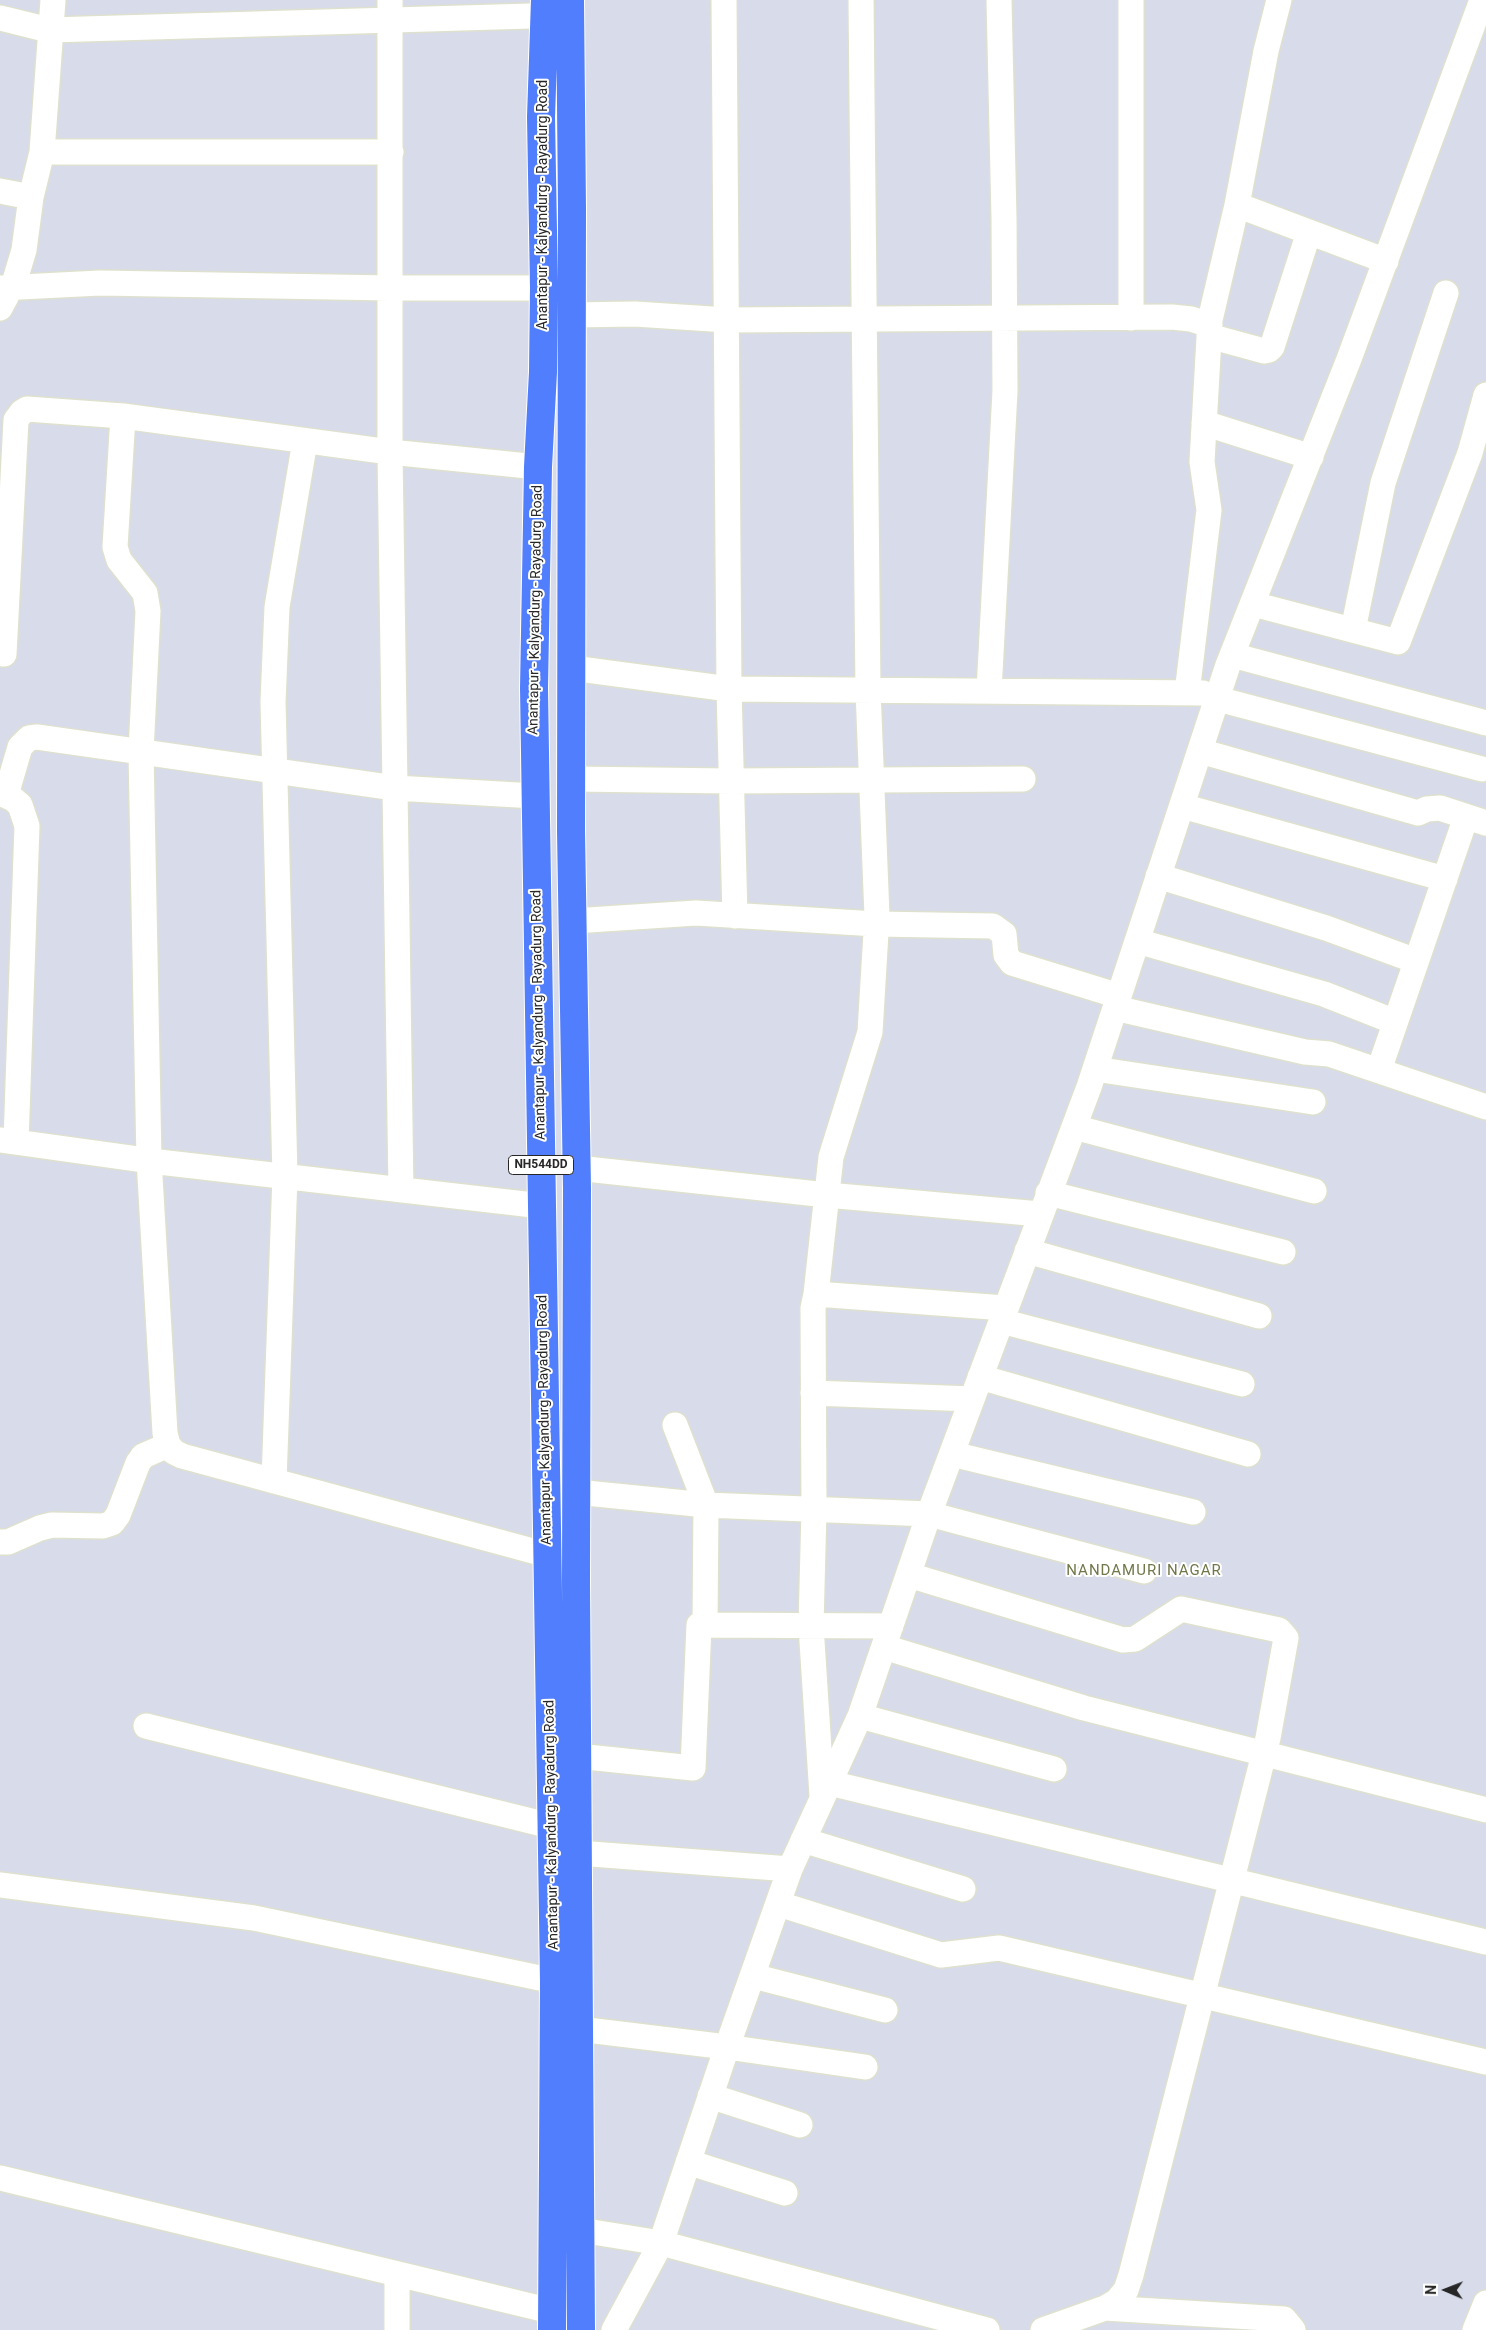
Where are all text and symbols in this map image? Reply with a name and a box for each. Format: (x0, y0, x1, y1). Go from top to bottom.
street label: Anantapur - Kalyandurg - Rayadurg Road (535, 80, 551, 330)
street label: Anantapur - Kalyandurg - Rayadurg Road (525, 485, 547, 735)
street label: Anantapur - Kalyandurg - Rayadurg Road (528, 890, 550, 1140)
road number: NH544DD (508, 1156, 574, 1174)
street label: Anantapur - Kalyandurg - Rayadurg Road (534, 1295, 556, 1545)
district label: NANDAMURI NAGAR (1064, 1562, 1224, 1580)
street label: Anantapur - Kalyandurg - Rayadurg Road (541, 1700, 563, 1950)
north arrow (1421, 2265, 1471, 2315)
text: N (1423, 2285, 1439, 2295)

